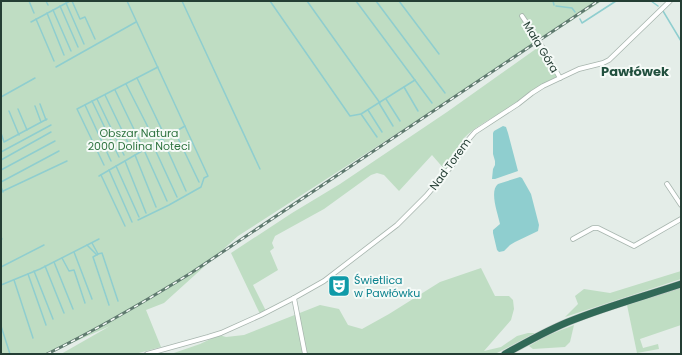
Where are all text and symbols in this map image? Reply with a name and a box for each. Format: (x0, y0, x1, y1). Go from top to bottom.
street label: Mała Góra (519, 18, 563, 76)
district label: Pawłówek (601, 62, 669, 81)
park label: Obszar Natura 2000 Dolina Noteci (88, 125, 191, 154)
street label: Nad Torem (426, 135, 474, 193)
place label: Świetlica w Pawłówku (354, 272, 420, 301)
theatre icon: Świetlica w Pawłówku (326, 273, 352, 299)

